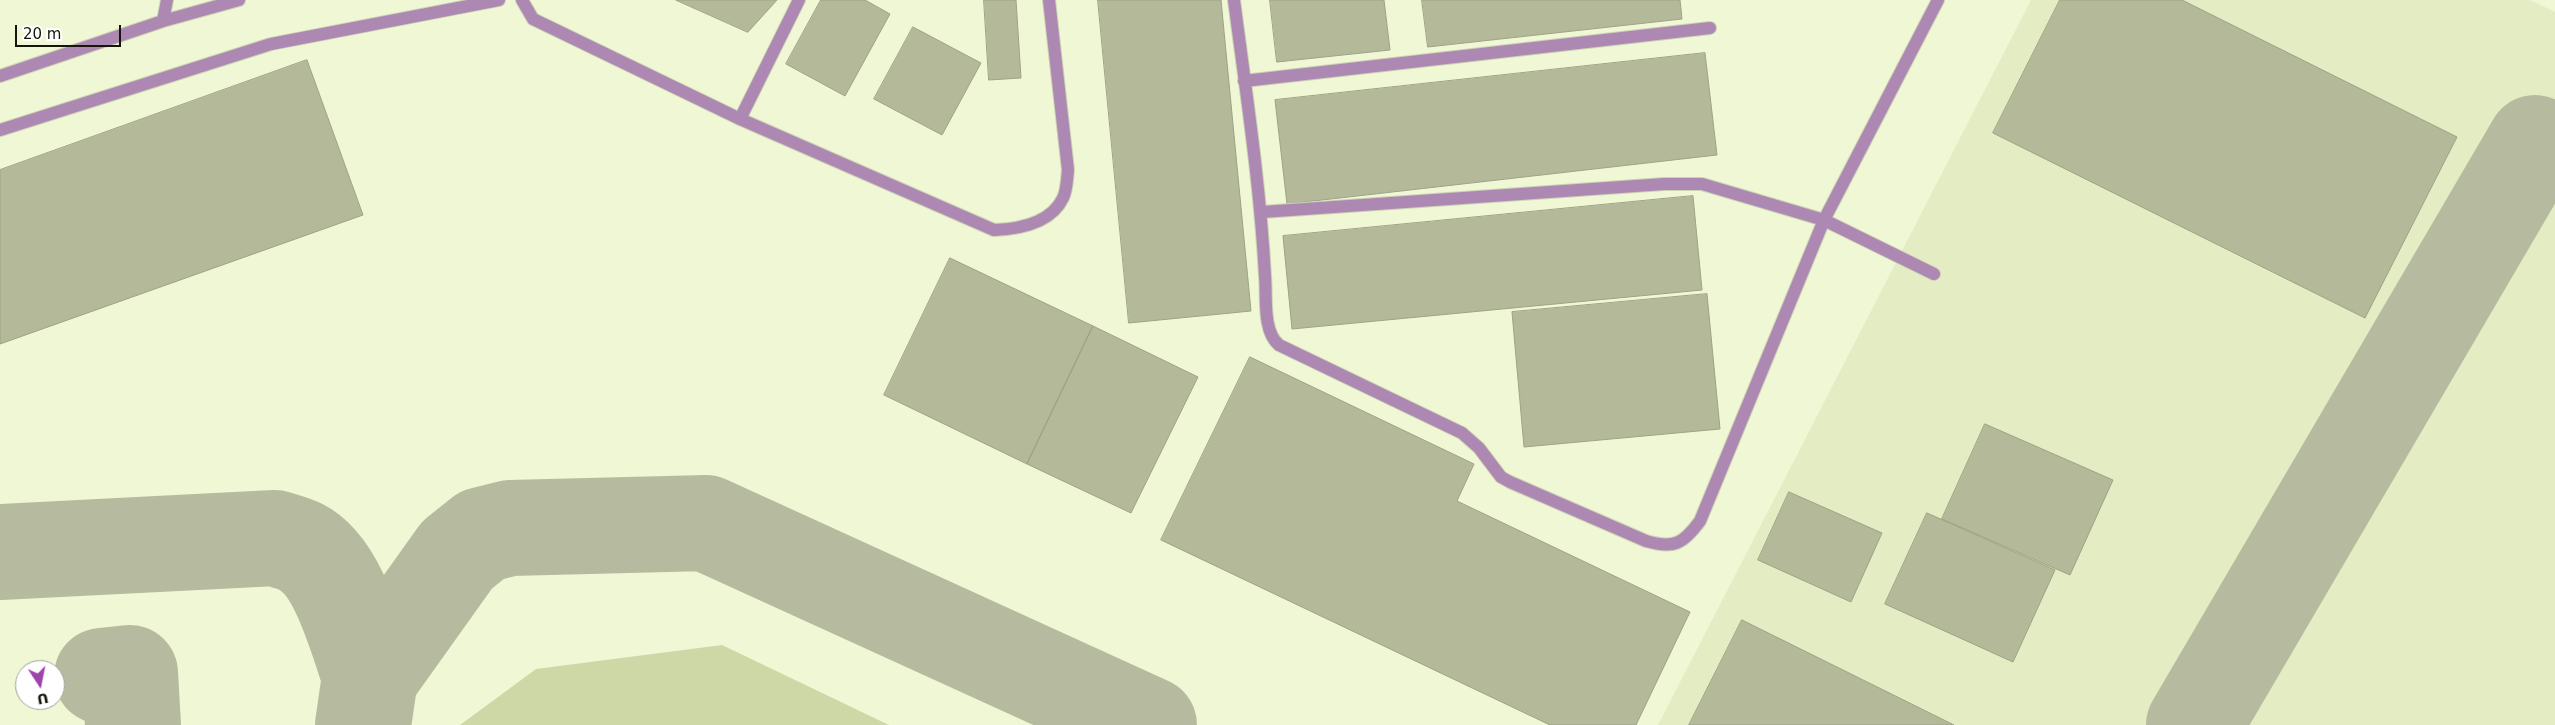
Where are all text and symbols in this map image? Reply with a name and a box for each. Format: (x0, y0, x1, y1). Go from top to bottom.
scale bar (18, 15, 124, 47)
text: 20 m (23, 25, 61, 43)
north arrow (15, 660, 65, 710)
text: U (36, 690, 50, 708)

